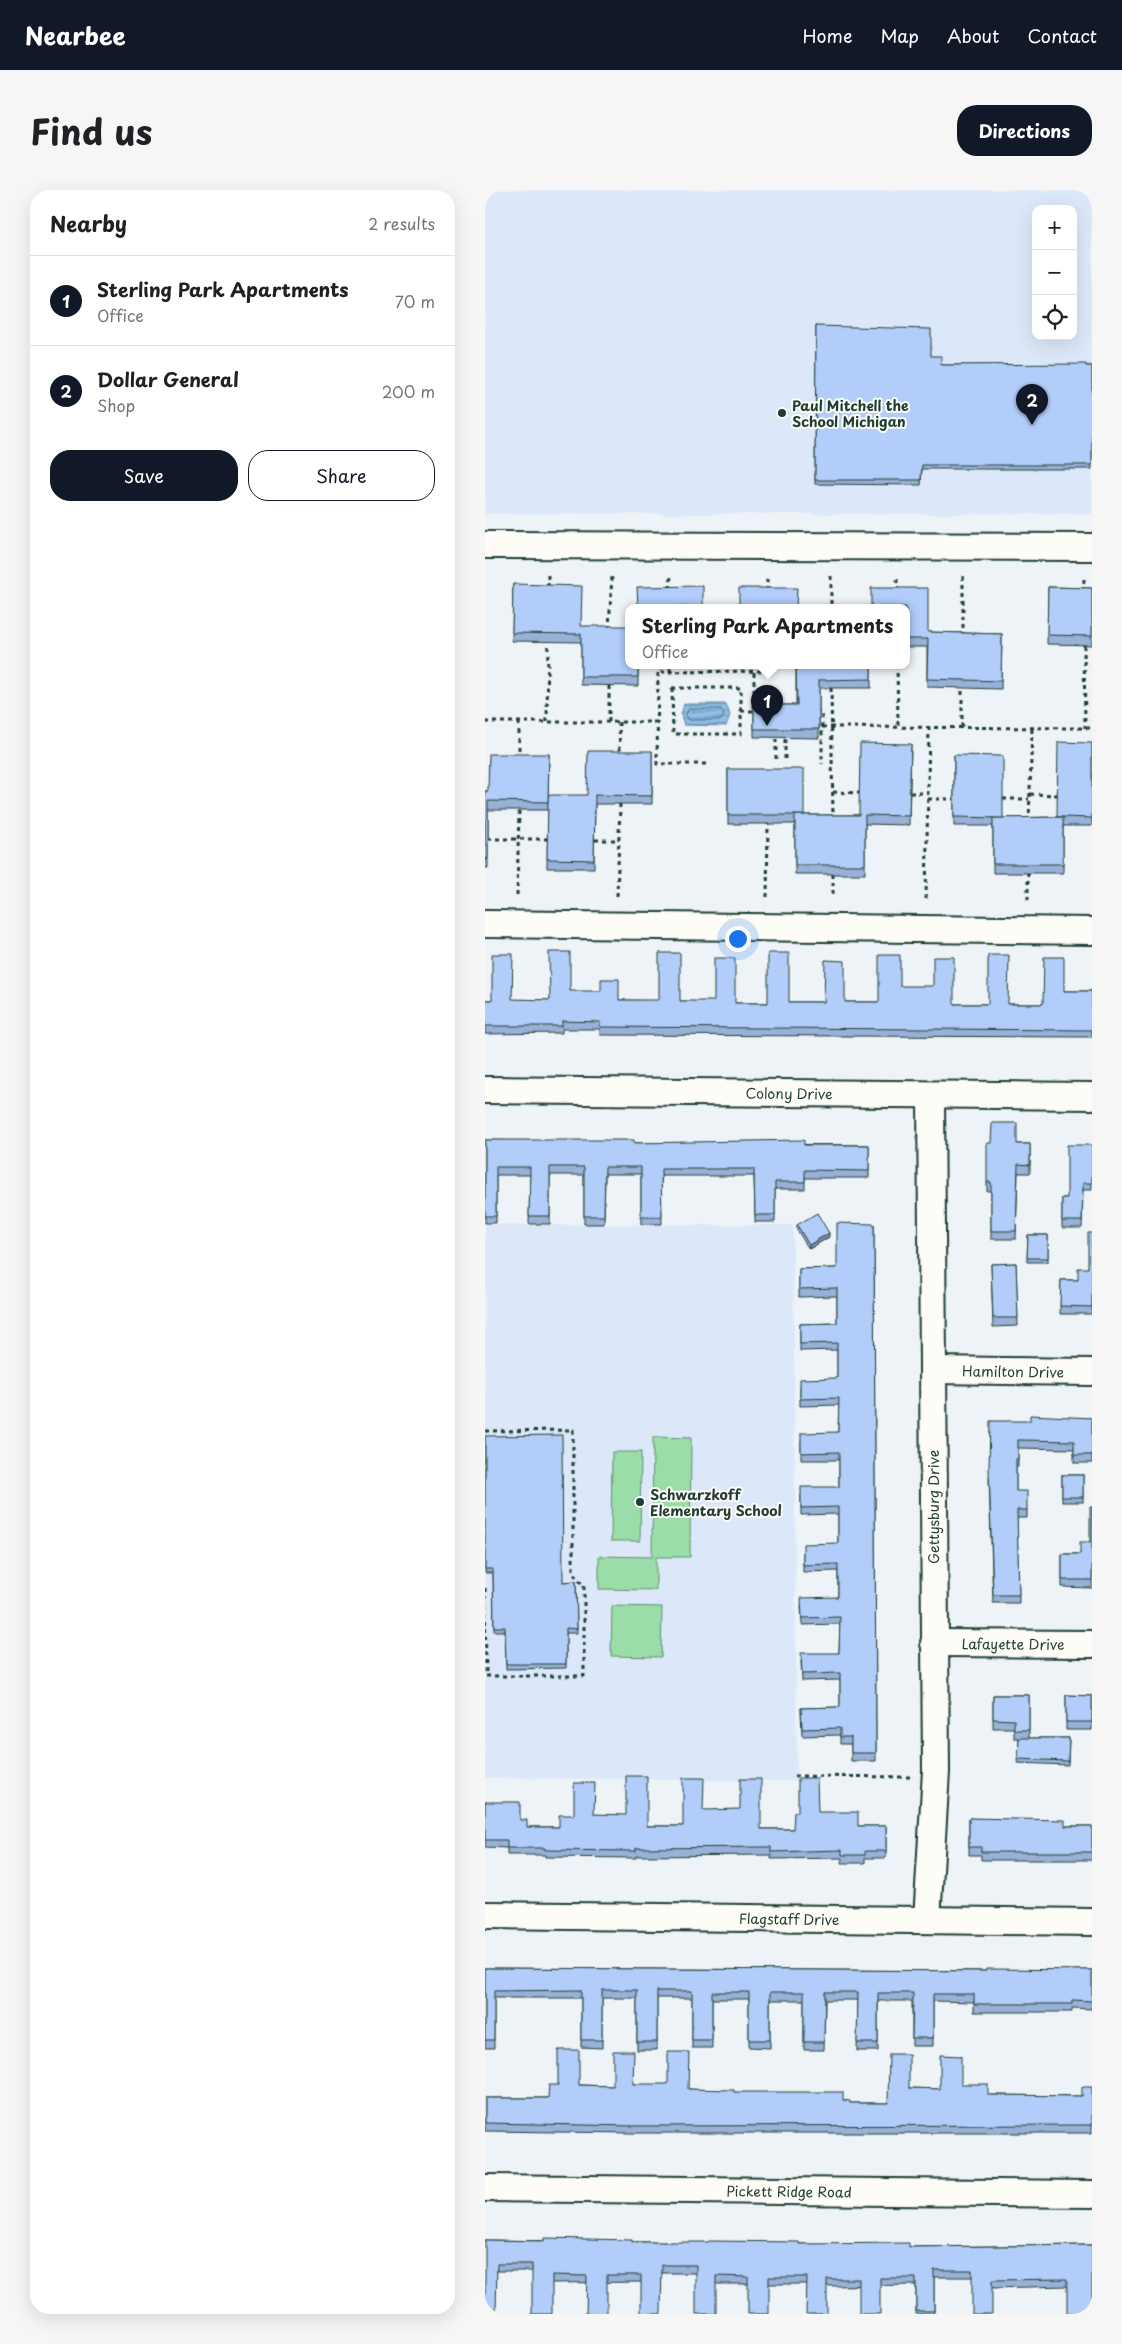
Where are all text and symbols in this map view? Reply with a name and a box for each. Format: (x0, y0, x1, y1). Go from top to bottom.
text: Nearbee (25, 17, 126, 53)
text: Home (802, 22, 852, 49)
text: Map (880, 22, 919, 49)
text: About (947, 22, 999, 49)
text: Contact (1027, 22, 1097, 49)
text: Find us (30, 104, 152, 157)
button: Directions (957, 105, 1092, 156)
map controls (1032, 205, 1077, 340)
button: + (1032, 205, 1077, 250)
text: Nearby (50, 207, 127, 239)
text: 2 results (368, 211, 435, 235)
button: − (1032, 250, 1077, 295)
text: Sterling Park Apartments (97, 275, 349, 303)
text: 1 (62, 289, 70, 313)
text: 70 m (395, 289, 435, 313)
button: locate (1032, 295, 1077, 340)
text: Office (97, 303, 144, 327)
text: Dollar General (97, 365, 239, 393)
text: 2 (60, 379, 72, 403)
text: 200 m (382, 379, 435, 403)
pin: 2 (1016, 384, 1048, 425)
text: Shop (97, 393, 135, 417)
place label: Paul Mitchell the School Michigan (792, 395, 909, 432)
marker: Paul Mitchell the School Michigan (776, 407, 788, 419)
button: Save (50, 450, 238, 501)
button: Share (248, 450, 435, 501)
popup (625, 604, 910, 669)
text: Sterling Park Apartments (642, 611, 893, 639)
text: Office (642, 639, 689, 663)
pin: 1 (751, 685, 783, 726)
your location (725, 926, 751, 952)
street label: Colony Drive (745, 1082, 833, 1104)
street label: Hamilton Drive (962, 1360, 1064, 1382)
street label: Gettysburg Drive (923, 1450, 944, 1564)
place label: Schwarzkoff Elementary School (650, 1484, 782, 1521)
marker: Schwarzkoff Elementary School (634, 1496, 646, 1508)
street label: Lafayette Drive (961, 1633, 1065, 1654)
street label: Flagstaff Drive (739, 1907, 839, 1930)
street label: Pickett Ridge Road (726, 2180, 852, 2202)

